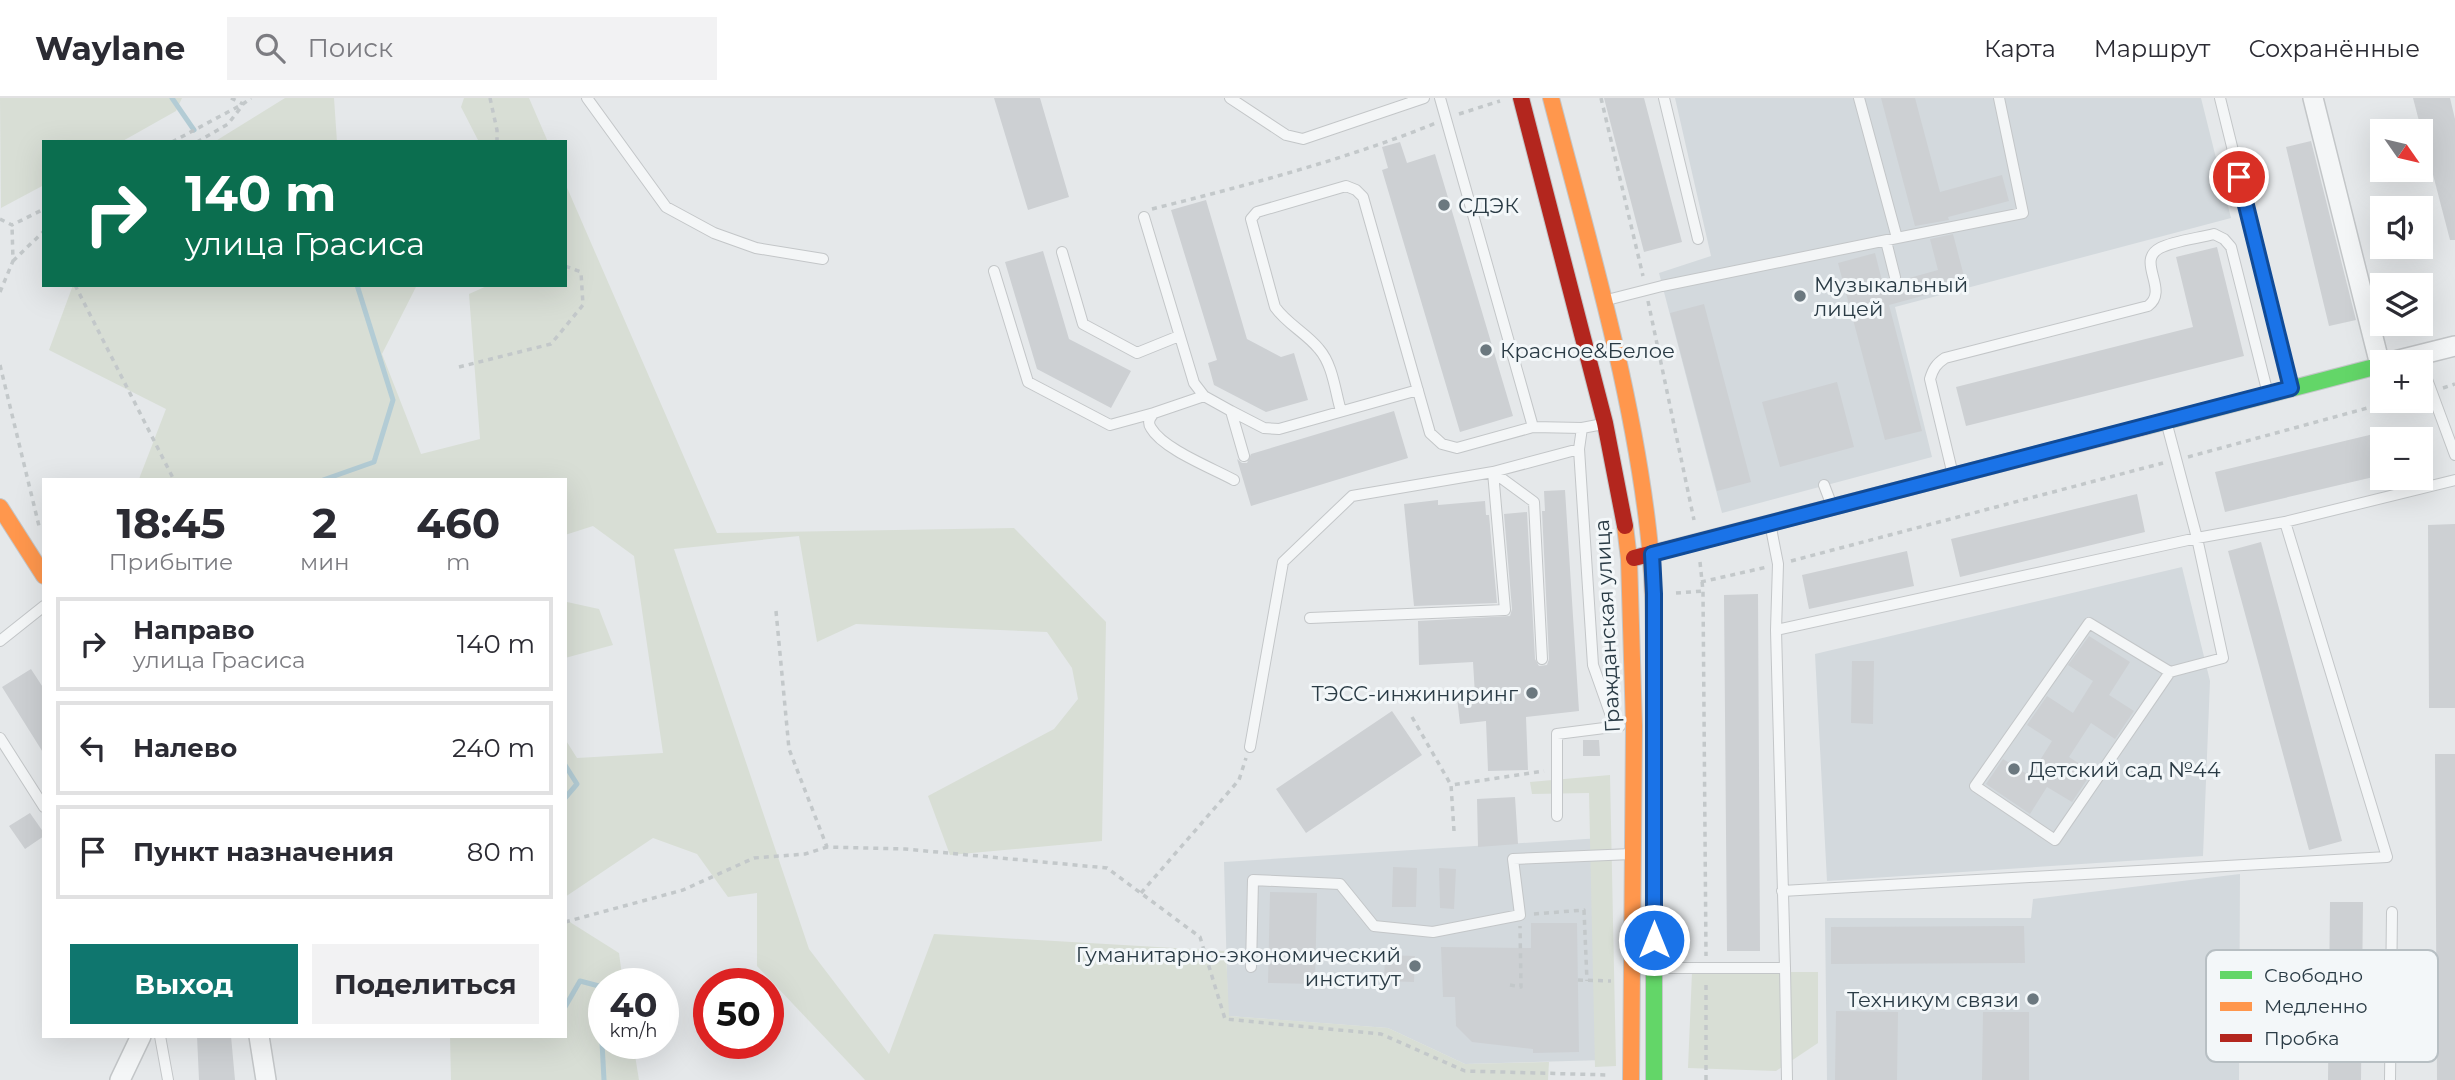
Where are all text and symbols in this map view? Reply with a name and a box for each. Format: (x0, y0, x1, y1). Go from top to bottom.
search box (227, 17, 717, 80)
text: Waylane (35, 28, 185, 68)
icon: search (251, 29, 289, 67)
text: Поиск (307, 32, 393, 64)
text: Карта (1984, 34, 2056, 63)
text: Маршрут (2094, 34, 2210, 63)
text: Сохранённые (2248, 34, 2420, 63)
north arrow (2370, 119, 2432, 182)
map controls (2370, 119, 2433, 490)
pin (2209, 147, 2269, 207)
icon: arrive (2220, 158, 2258, 196)
text: 140 m (185, 164, 337, 223)
icon: right (70, 168, 161, 259)
place label: СДЭК (1458, 193, 1519, 218)
button: sound (2370, 196, 2433, 259)
marker: СДЭК (1436, 197, 1452, 213)
text: улица Грасиса (185, 224, 425, 263)
place label: Музыкальный лицей (1814, 272, 1968, 321)
button: layers (2370, 273, 2433, 336)
marker: Музыкальный лицей (1792, 288, 1808, 304)
place label: Красное&Белое (1500, 338, 1675, 363)
marker: Красное&Белое (1478, 342, 1494, 358)
button: + (2370, 350, 2433, 413)
button: − (2370, 427, 2433, 490)
text: 18:45 (116, 497, 226, 549)
text: 2 (312, 497, 337, 549)
text: 460 (416, 497, 500, 549)
street label: Гражданская улица (1589, 519, 1625, 733)
text: Прибытие (109, 548, 233, 576)
text: мин (300, 548, 350, 576)
text: m (446, 548, 470, 576)
text: Направо (133, 614, 254, 646)
icon: right (74, 625, 112, 663)
text: 140 m (457, 628, 535, 660)
text: улица Грасиса (133, 646, 305, 674)
place label: ТЭСС-инжиниринг (1311, 681, 1518, 706)
marker: ТЭСС-инжиниринг (1524, 685, 1540, 701)
icon: left (74, 729, 112, 767)
text: Налево (133, 732, 237, 764)
text: 240 m (452, 732, 535, 764)
place label: Детский сад №44 (2028, 757, 2221, 782)
marker: Детский сад №44 (2006, 761, 2022, 777)
icon: arrive (74, 833, 112, 871)
text: Пункт назначения (133, 836, 394, 868)
text: 80 m (467, 836, 535, 868)
position arrow (1617, 903, 1691, 977)
place label: Гуманитарно-экономический институт (1076, 942, 1401, 991)
button: Выход (70, 944, 298, 1024)
button: Поделиться (312, 944, 539, 1024)
legend (2206, 950, 2438, 1062)
marker: Гуманитарно-экономический институт (1407, 958, 1423, 974)
text: Свободно (2264, 964, 2363, 987)
speed limit sign: 50 (693, 968, 784, 1059)
text: 40 (610, 983, 657, 1026)
place label: Техникум связи (1847, 987, 2019, 1012)
marker: Техникум связи (2025, 991, 2041, 1007)
text: Медленно (2264, 995, 2368, 1018)
text: km/h (609, 1020, 658, 1042)
text: Пробка (2264, 1027, 2339, 1050)

